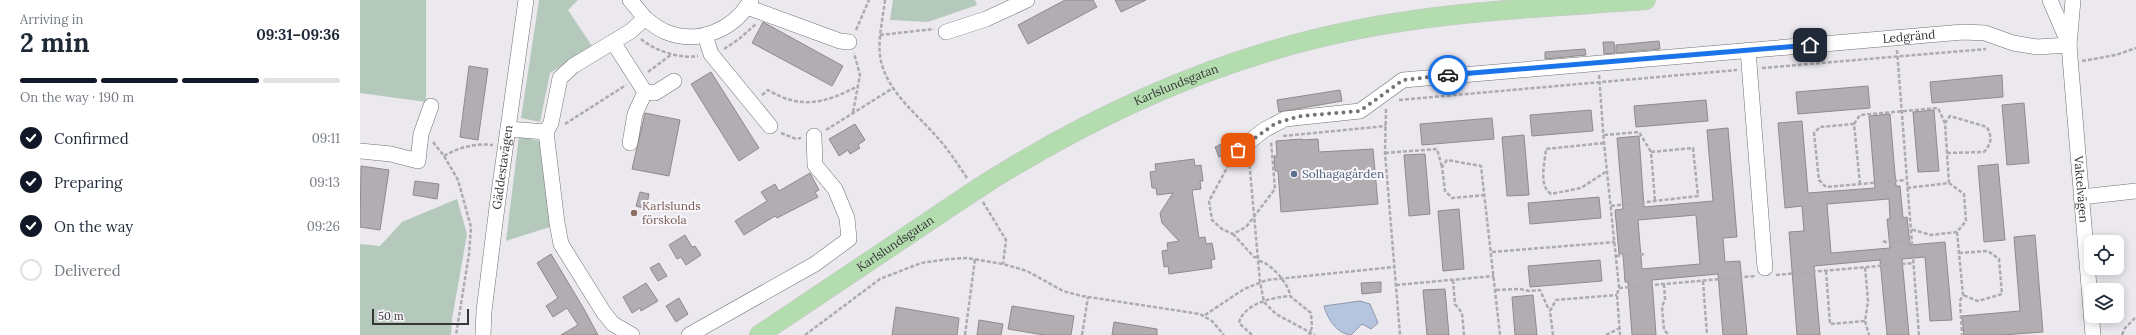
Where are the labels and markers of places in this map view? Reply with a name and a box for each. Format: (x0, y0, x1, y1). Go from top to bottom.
pin (1793, 28, 1827, 62)
pin (1221, 133, 1255, 167)
place label: Solhagagården (1302, 166, 1384, 181)
marker: Solhagagården (1289, 169, 1299, 179)
place label: Karlslunds förskola (642, 198, 701, 227)
marker: Karlslunds förskola (629, 208, 639, 218)

